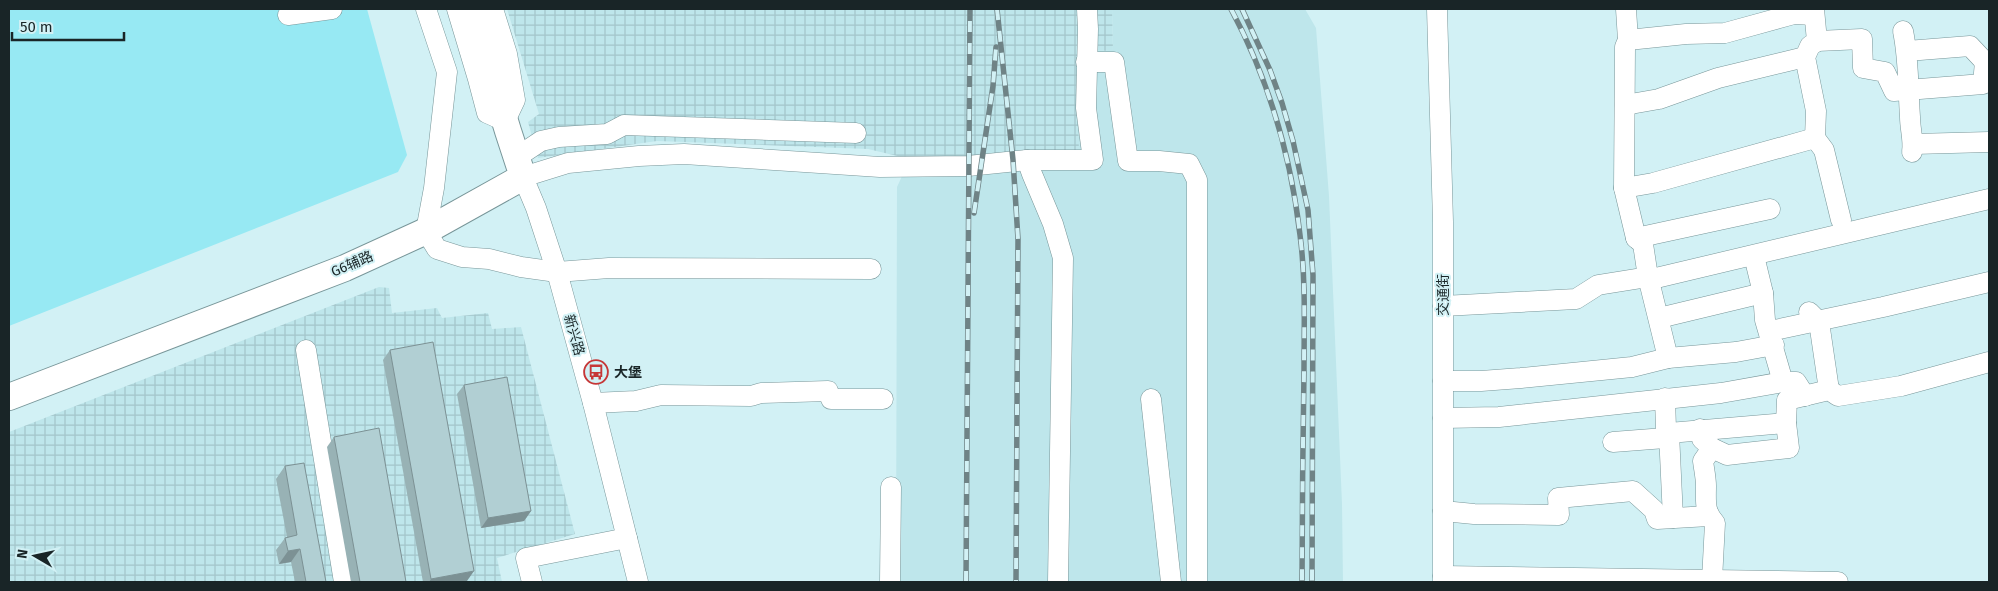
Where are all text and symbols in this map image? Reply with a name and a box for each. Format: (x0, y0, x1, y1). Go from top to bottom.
scale bar (12, 10, 125, 42)
text: 50 m (20, 18, 53, 36)
street label: G6辅路 (328, 248, 376, 280)
street label: 交通街 (1435, 274, 1452, 316)
street label: 新兴路 (560, 312, 588, 358)
bus stop icon: 大堡 (583, 359, 609, 385)
place label: 大堡 (614, 364, 642, 381)
north arrow (10, 531, 60, 581)
text: N (14, 548, 32, 560)

